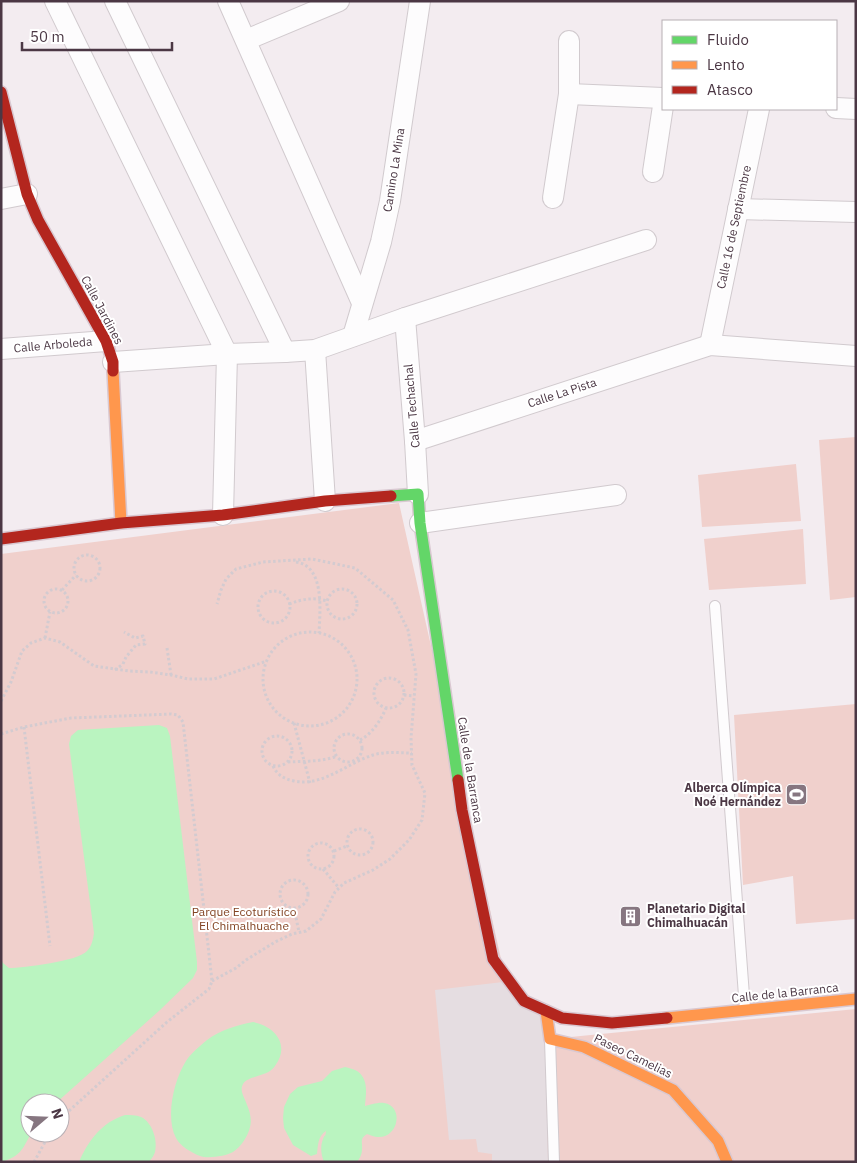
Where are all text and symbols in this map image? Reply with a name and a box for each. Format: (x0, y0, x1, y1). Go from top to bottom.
scale bar (22, 20, 172, 52)
legend (662, 20, 837, 110)
text: 50 m (30, 27, 65, 46)
text: Fluido (707, 30, 749, 49)
text: Lento (707, 55, 745, 74)
text: Atasco (707, 80, 753, 99)
street label: Camino La Mina (379, 126, 408, 213)
street label: Calle 16 de Septiembre (713, 163, 754, 290)
street label: Calle Jardines (78, 273, 127, 347)
street label: Calle Arboleda (13, 334, 93, 355)
street label: Calle Techachal (400, 363, 423, 449)
street label: Calle La Pista (525, 374, 599, 411)
street label: Calle de la Barranca (455, 716, 486, 825)
place label: Alberca Olímpica Noé Hernández (684, 780, 781, 809)
sports icon: Alberca Olímpica Noé Hernández (785, 783, 809, 807)
place label: Planetario Digital Chimalhuacán (647, 901, 746, 930)
park label: Parque Ecoturístico El Chimalhuache (192, 904, 297, 933)
building icon: Planetario Digital Chimalhuacán (619, 904, 643, 928)
street label: Calle de la Barranca (731, 979, 840, 1006)
street label: Paseo Camelias (592, 1030, 675, 1081)
north arrow (20, 1093, 70, 1143)
text: N (47, 1106, 67, 1121)

